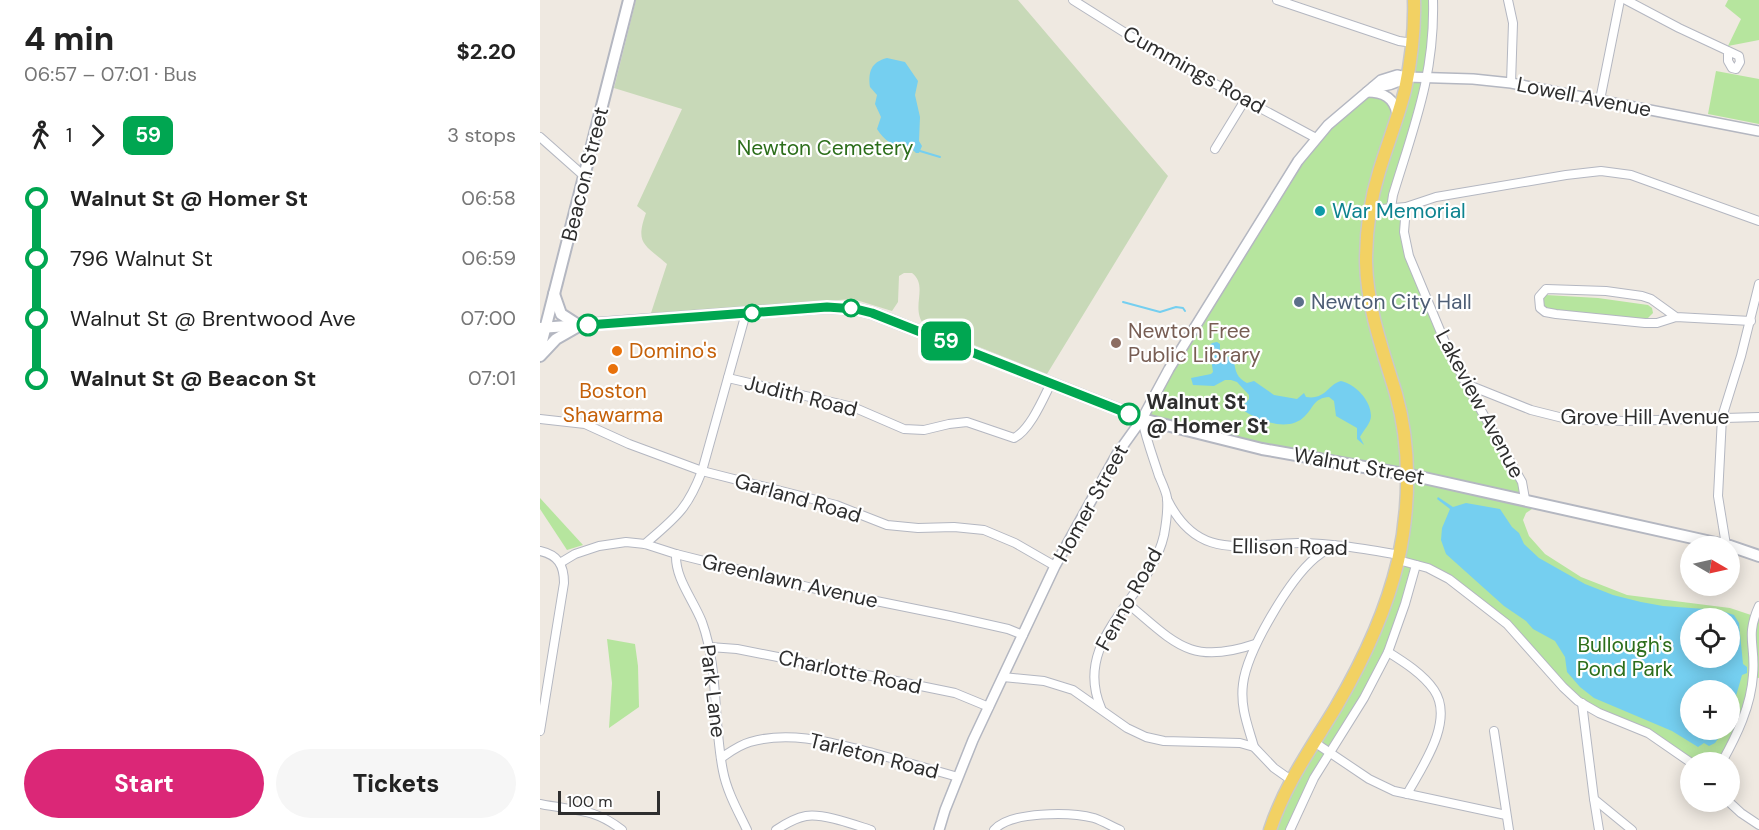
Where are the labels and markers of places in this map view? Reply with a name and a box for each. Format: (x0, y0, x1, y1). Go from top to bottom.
place label: War Memorial (1332, 197, 1466, 225)
marker: War Memorial (1313, 204, 1327, 218)
place label: Newton City Hall (1311, 288, 1472, 316)
marker: Newton City Hall (1292, 295, 1306, 309)
unlabelled marker (842, 299, 860, 317)
unlabelled marker (743, 304, 761, 322)
unlabelled marker (577, 314, 599, 336)
place label: Newton Free Public Library (1128, 317, 1261, 369)
marker: Newton Free Public Library (1109, 336, 1123, 350)
place label: Domino's (629, 337, 717, 365)
marker: Domino's (610, 344, 624, 358)
marker: Boston Shawarma (606, 362, 620, 376)
place label: Boston Shawarma (563, 377, 663, 429)
place label: Walnut St @ Homer St (1146, 388, 1268, 440)
marker: Walnut St @ Homer St (1118, 403, 1140, 425)

